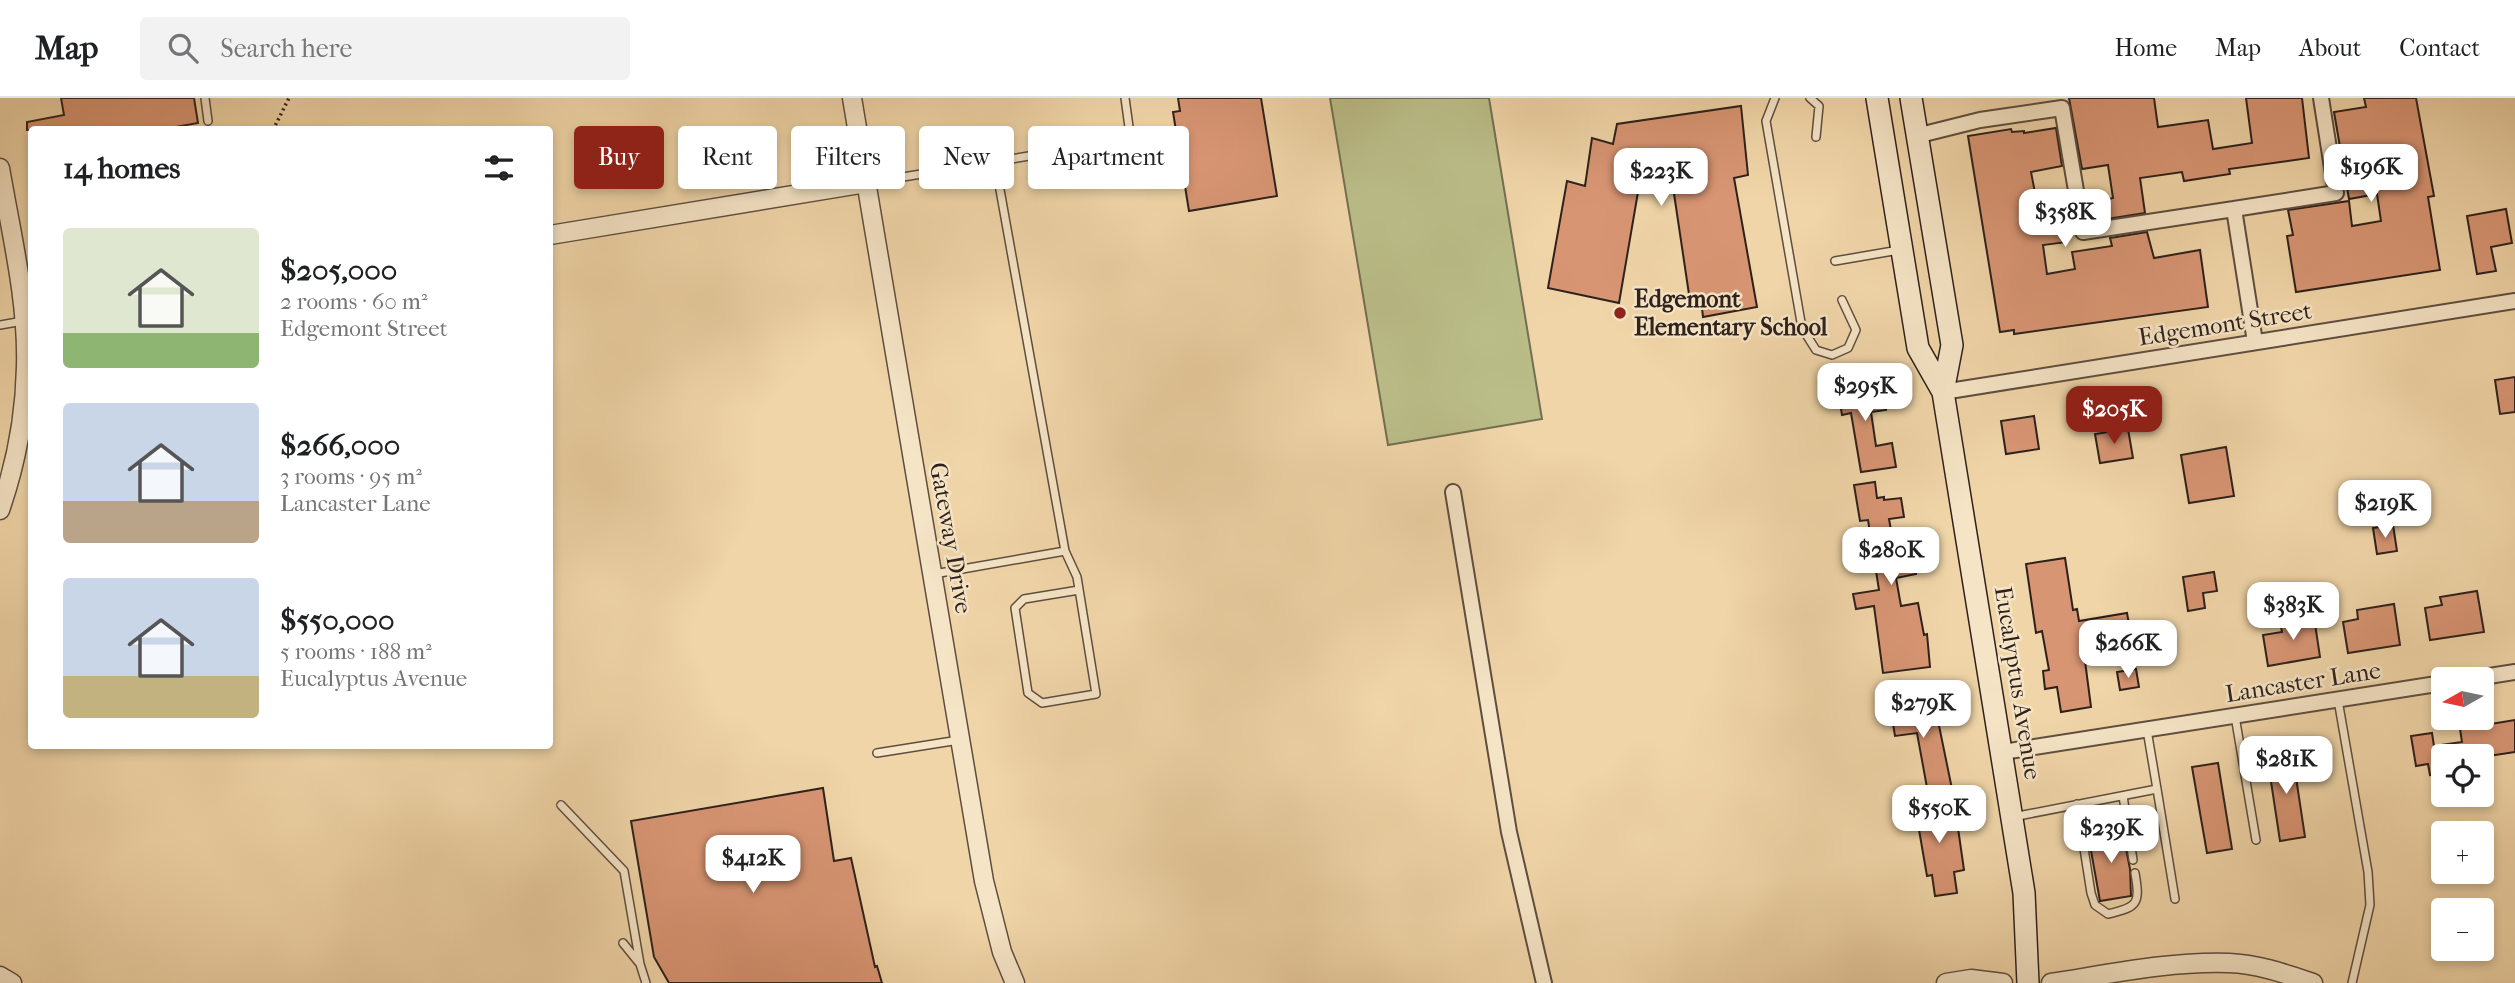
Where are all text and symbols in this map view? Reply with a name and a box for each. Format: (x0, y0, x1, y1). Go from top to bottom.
search box (140, 17, 630, 80)
text: Map (35, 29, 98, 68)
icon: search (164, 29, 202, 67)
text: Search here (220, 33, 352, 64)
text: Home (2115, 34, 2177, 62)
text: Map (2215, 34, 2261, 62)
text: About (2299, 34, 2361, 62)
text: Contact (2399, 34, 2480, 62)
chip: Buy (574, 126, 664, 189)
chip: Rent (678, 126, 777, 189)
chip: Filters (791, 126, 905, 189)
chip: New (919, 126, 1014, 189)
chip: Apartment (1028, 126, 1189, 189)
pin: $196K (2322, 144, 2420, 204)
pin: $223K (1612, 148, 1710, 208)
icon: filters (480, 149, 518, 187)
text: 14 homes (63, 151, 180, 186)
text: $196K (2340, 153, 2402, 180)
text: $223K (1630, 157, 1692, 184)
pin: $358K (2016, 190, 2114, 249)
text: $358K (2035, 198, 2095, 225)
text: $205,000 (280, 253, 397, 288)
icon: home (119, 256, 203, 340)
place label: Edgemont Elementary School (1634, 285, 1828, 341)
text: 2 rooms · 60 m² (280, 288, 427, 315)
street label: Edgemont Street (2136, 296, 2314, 352)
marker: Edgemont Elementary School (1612, 305, 1628, 321)
text: Edgemont Street (280, 315, 448, 342)
pin: $295K (1816, 364, 1914, 423)
text: $295K (1833, 372, 1897, 399)
pin: $205K (2065, 386, 2163, 446)
text: $205K (2082, 395, 2146, 422)
text: $266,000 (280, 428, 400, 463)
icon: home (119, 431, 203, 515)
street label: Gateway Drive (924, 460, 978, 616)
text: 3 rooms · 95 m² (280, 463, 422, 490)
pin: $219K (2336, 480, 2434, 540)
text: $219K (2354, 489, 2416, 516)
text: Lancaster Lane (280, 490, 431, 517)
pin: $280K (1842, 528, 1940, 587)
text: $280K (1858, 536, 1924, 563)
pin: $383K (2244, 582, 2342, 642)
street label: Eucalyptus Avenue (1989, 584, 2047, 782)
text: $383K (2263, 591, 2323, 618)
text: $550,000 (280, 603, 395, 638)
icon: home (119, 606, 203, 690)
pin: $266K (2079, 620, 2177, 680)
text: $266K (2095, 629, 2161, 656)
text: 5 rooms · 188 m² (280, 638, 432, 665)
street label: Lancaster Lane (2223, 656, 2383, 708)
text: Eucalyptus Avenue (280, 665, 467, 692)
north arrow (2431, 667, 2494, 730)
map controls (2431, 667, 2494, 961)
pin: $279K (1874, 680, 1972, 740)
text: $279K (1891, 689, 1955, 716)
pin: $281K (2237, 736, 2335, 796)
button: locate (2431, 744, 2494, 807)
text: $281K (2256, 745, 2316, 772)
pin: $550K (1890, 786, 1988, 845)
text: $550K (1908, 794, 1970, 821)
pin: $239K (2062, 806, 2160, 865)
text: $239K (2080, 814, 2142, 841)
button: + (2431, 821, 2494, 884)
pin: $412K (704, 836, 802, 895)
text: $412K (722, 844, 785, 871)
button: − (2431, 898, 2494, 961)

